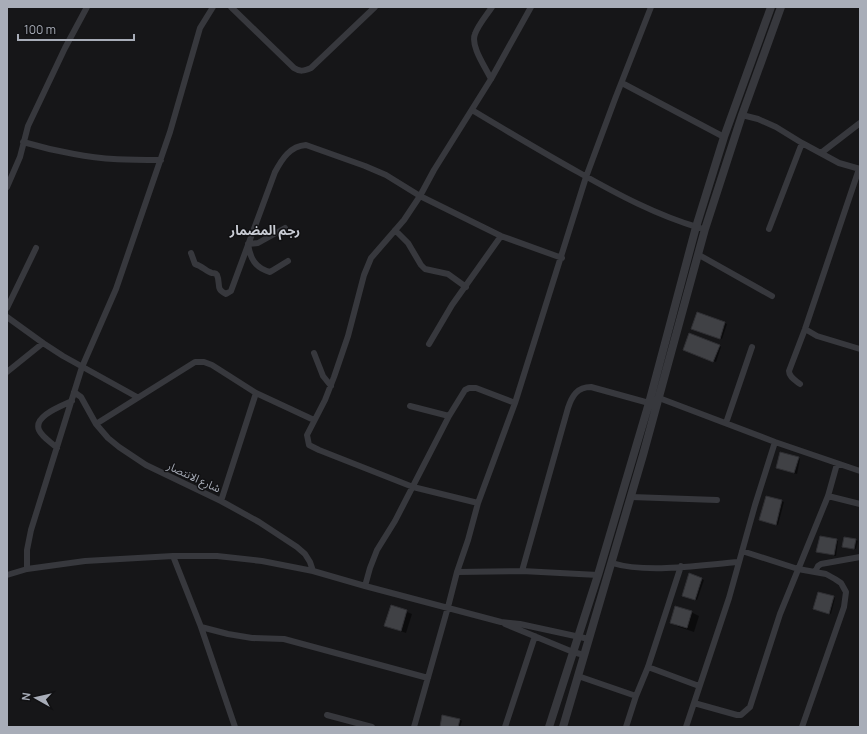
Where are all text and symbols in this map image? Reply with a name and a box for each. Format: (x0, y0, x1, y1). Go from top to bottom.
scale bar (18, 16, 134, 42)
text: 100 m (24, 21, 56, 38)
district label: رجم المضمار (229, 221, 300, 241)
street label: شارع الانتصار (164, 457, 224, 497)
north arrow (16, 678, 56, 718)
text: N (18, 691, 34, 701)

